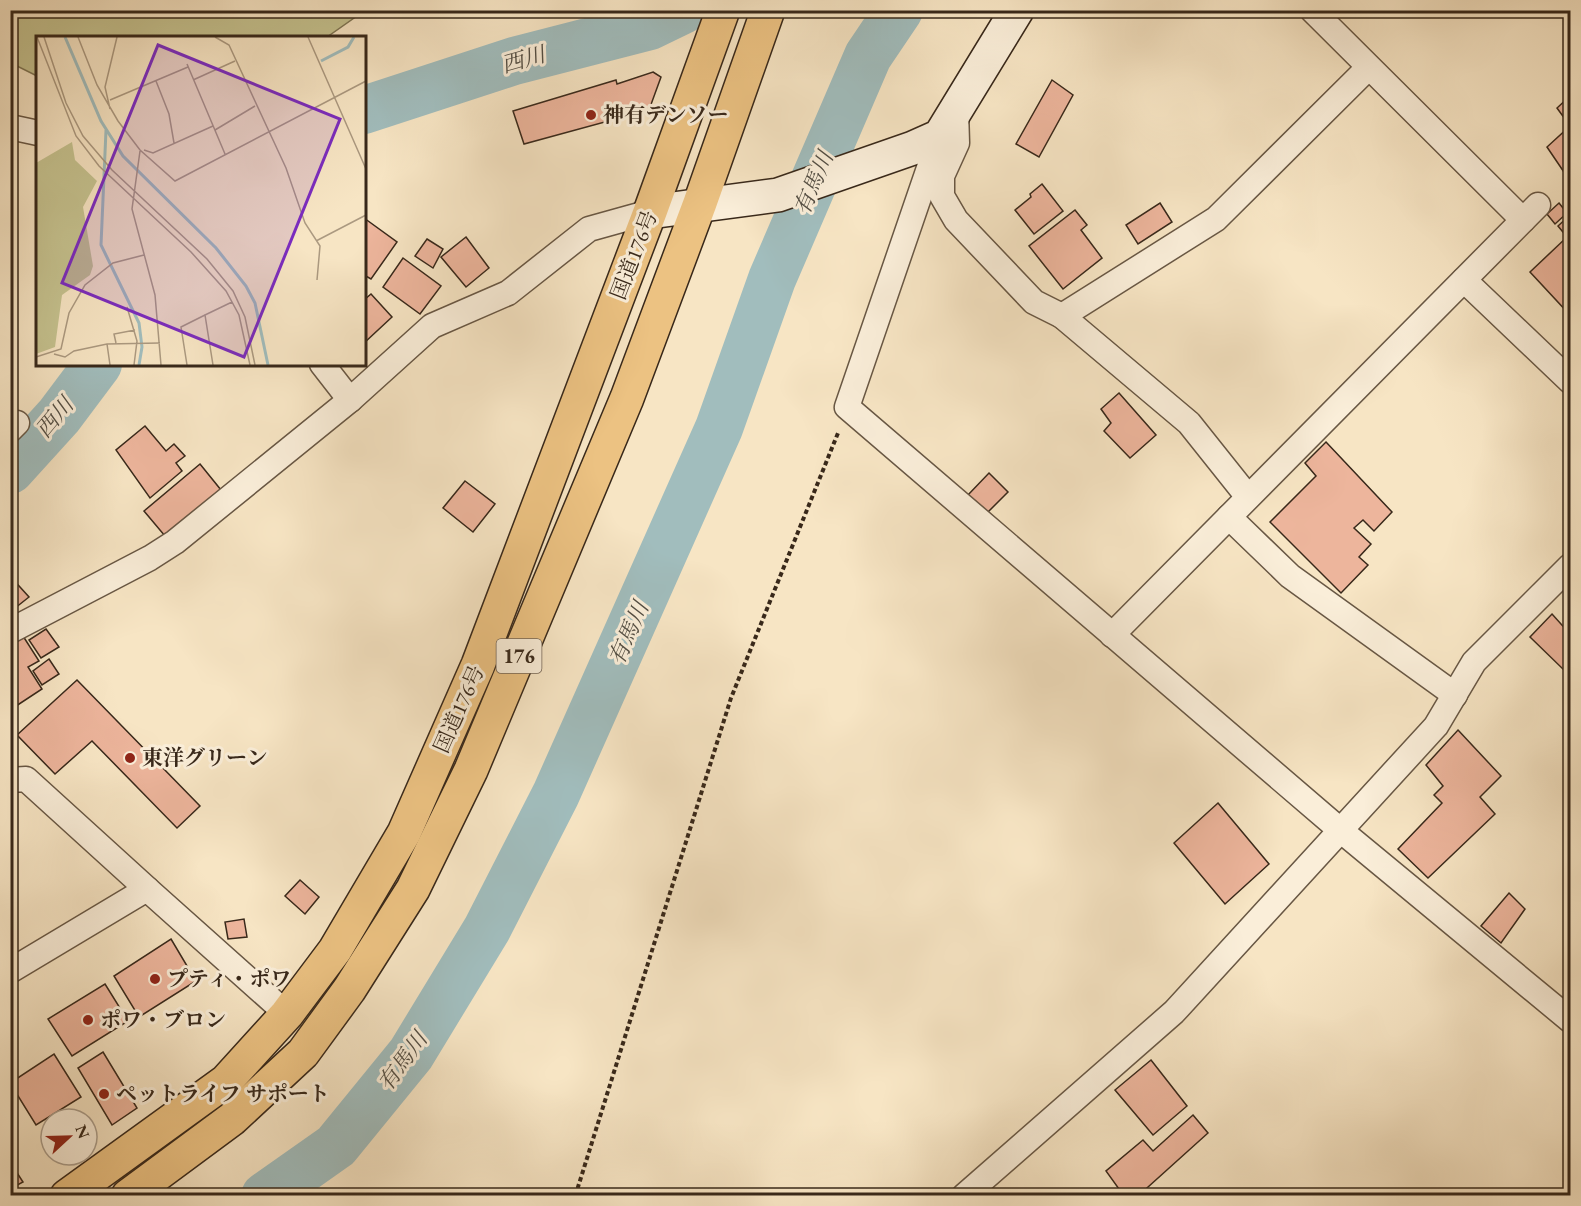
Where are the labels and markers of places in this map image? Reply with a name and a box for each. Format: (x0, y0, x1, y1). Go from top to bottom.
place label: 神有デンソー (603, 101, 729, 128)
marker: 神有デンソー (584, 108, 598, 122)
place label: 東洋グリーン (142, 744, 268, 771)
marker: 東洋グリーン (123, 751, 137, 765)
place label: プティ・ポワ (167, 965, 291, 992)
marker: プティ・ポワ (148, 972, 162, 986)
place label: ポワ・ブロン (100, 1006, 226, 1033)
marker: ポワ・ブロン (81, 1013, 95, 1027)
place label: ペットライフ サポート (116, 1080, 330, 1107)
marker: ペットライフ サポート (97, 1087, 111, 1101)

